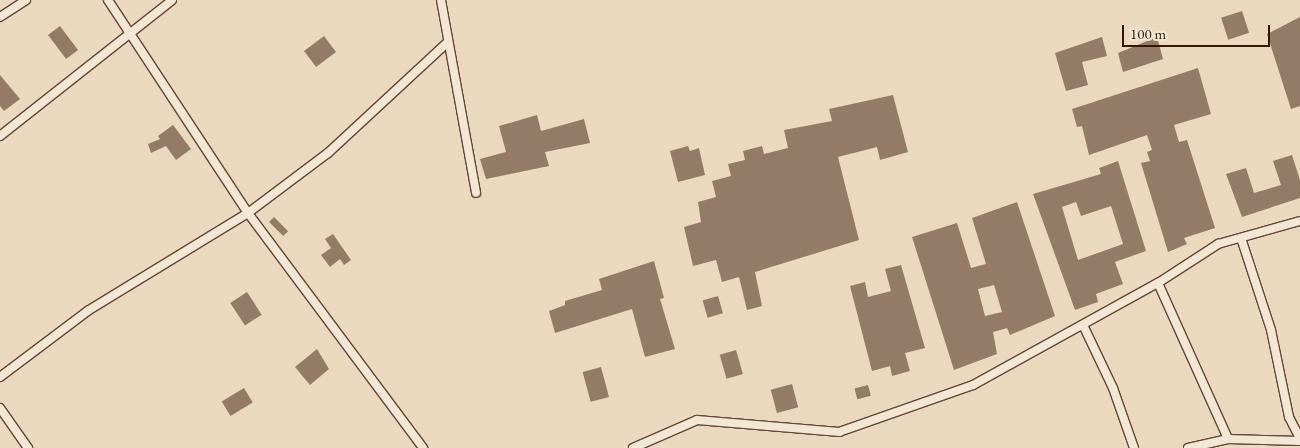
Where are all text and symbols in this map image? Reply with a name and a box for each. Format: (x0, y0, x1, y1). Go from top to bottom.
scale bar (1125, 15, 1272, 47)
text: 100 m (1130, 24, 1166, 43)

